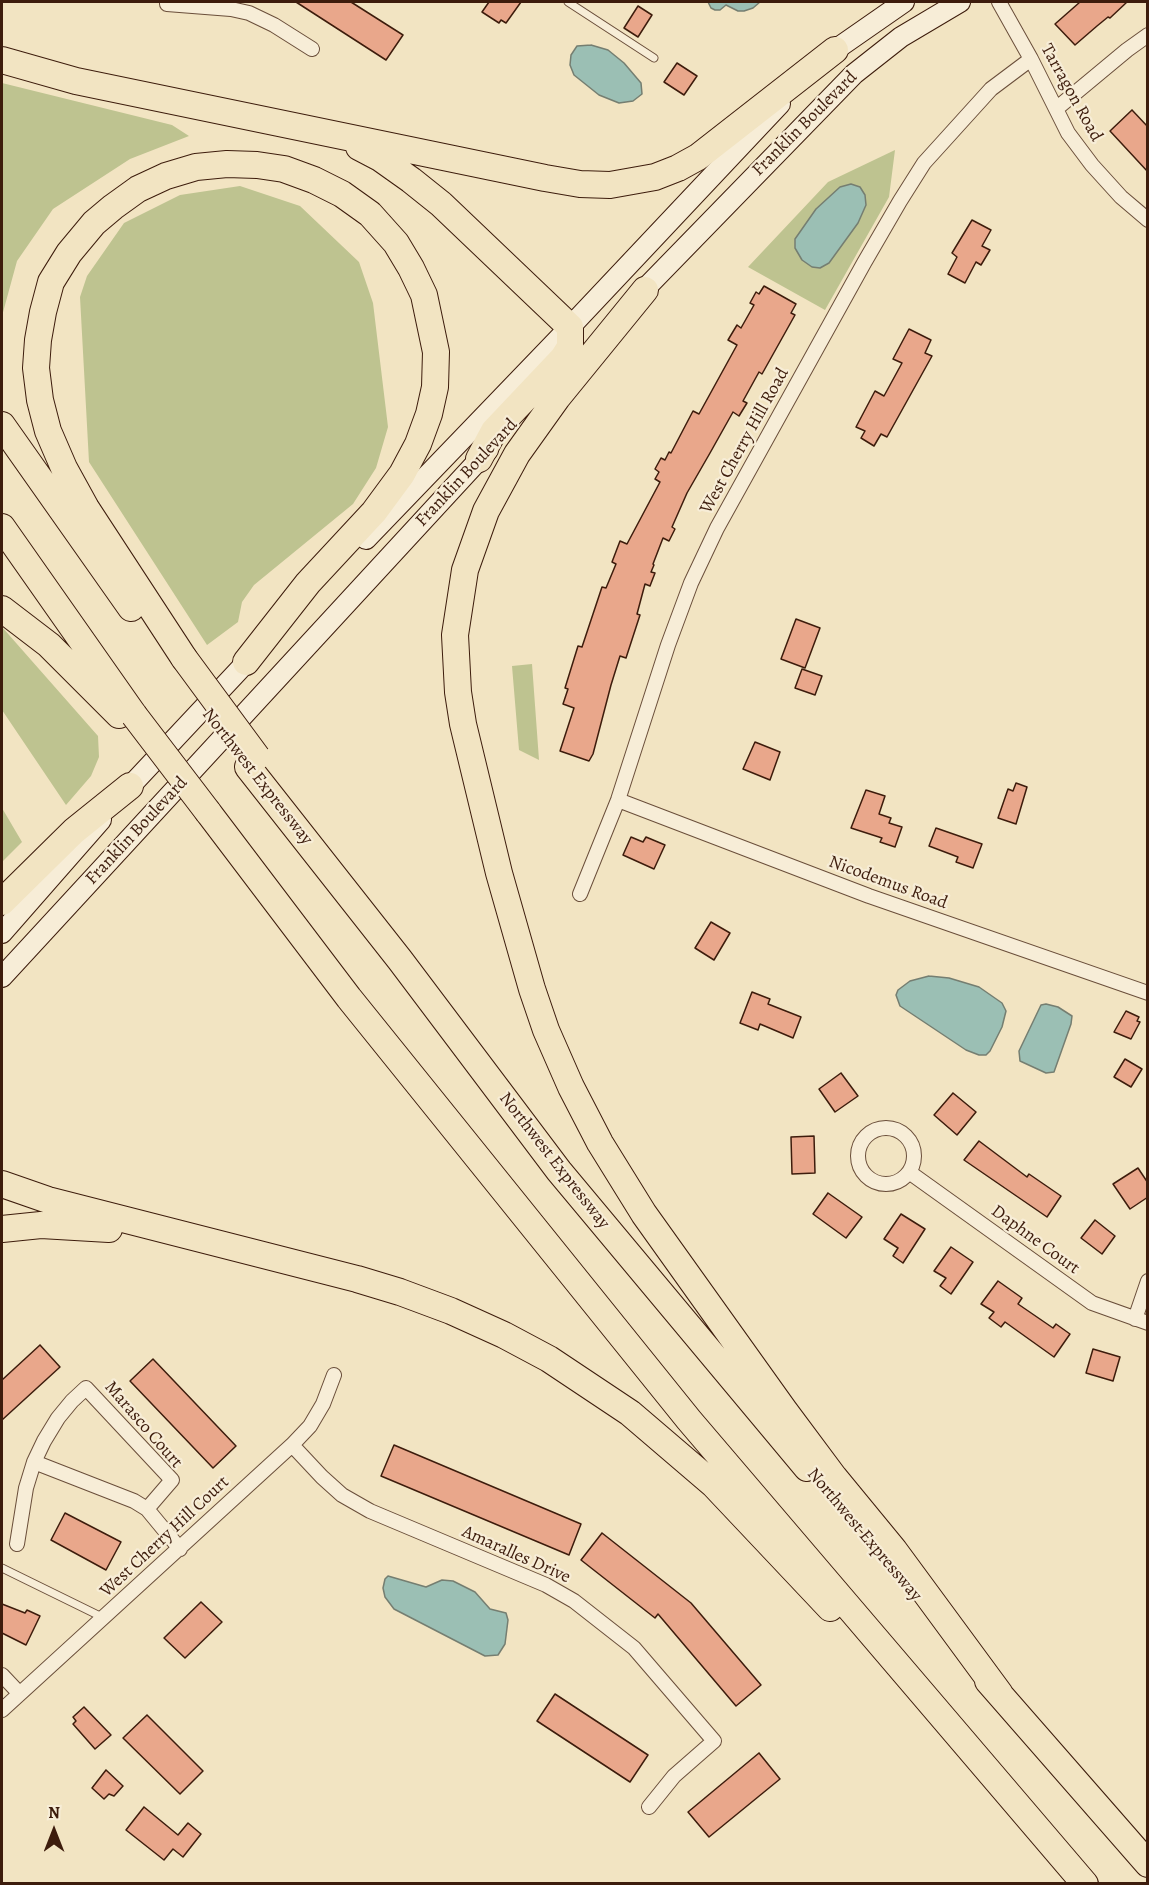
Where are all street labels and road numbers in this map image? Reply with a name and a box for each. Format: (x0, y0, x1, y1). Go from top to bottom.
street label: Tarragon Road (1035, 40, 1107, 146)
street label: Franklin Boulevard (748, 67, 862, 181)
street label: West Cherry Hill Road (696, 364, 794, 518)
street label: Franklin Boulevard (411, 414, 523, 532)
street label: Northwest Expressway (197, 704, 317, 850)
street label: Franklin Boulevard (81, 772, 193, 890)
street label: Nicodemus Road (826, 851, 950, 915)
street label: Northwest Expressway (494, 1088, 614, 1234)
street label: Daphne Court (987, 1201, 1083, 1279)
street label: Marasco Court (99, 1377, 187, 1473)
street label: Northwest Expressway (802, 1464, 926, 1606)
street label: West Cherry Hill Court (96, 1472, 234, 1602)
street label: Amaralles Drive (458, 1521, 574, 1589)

